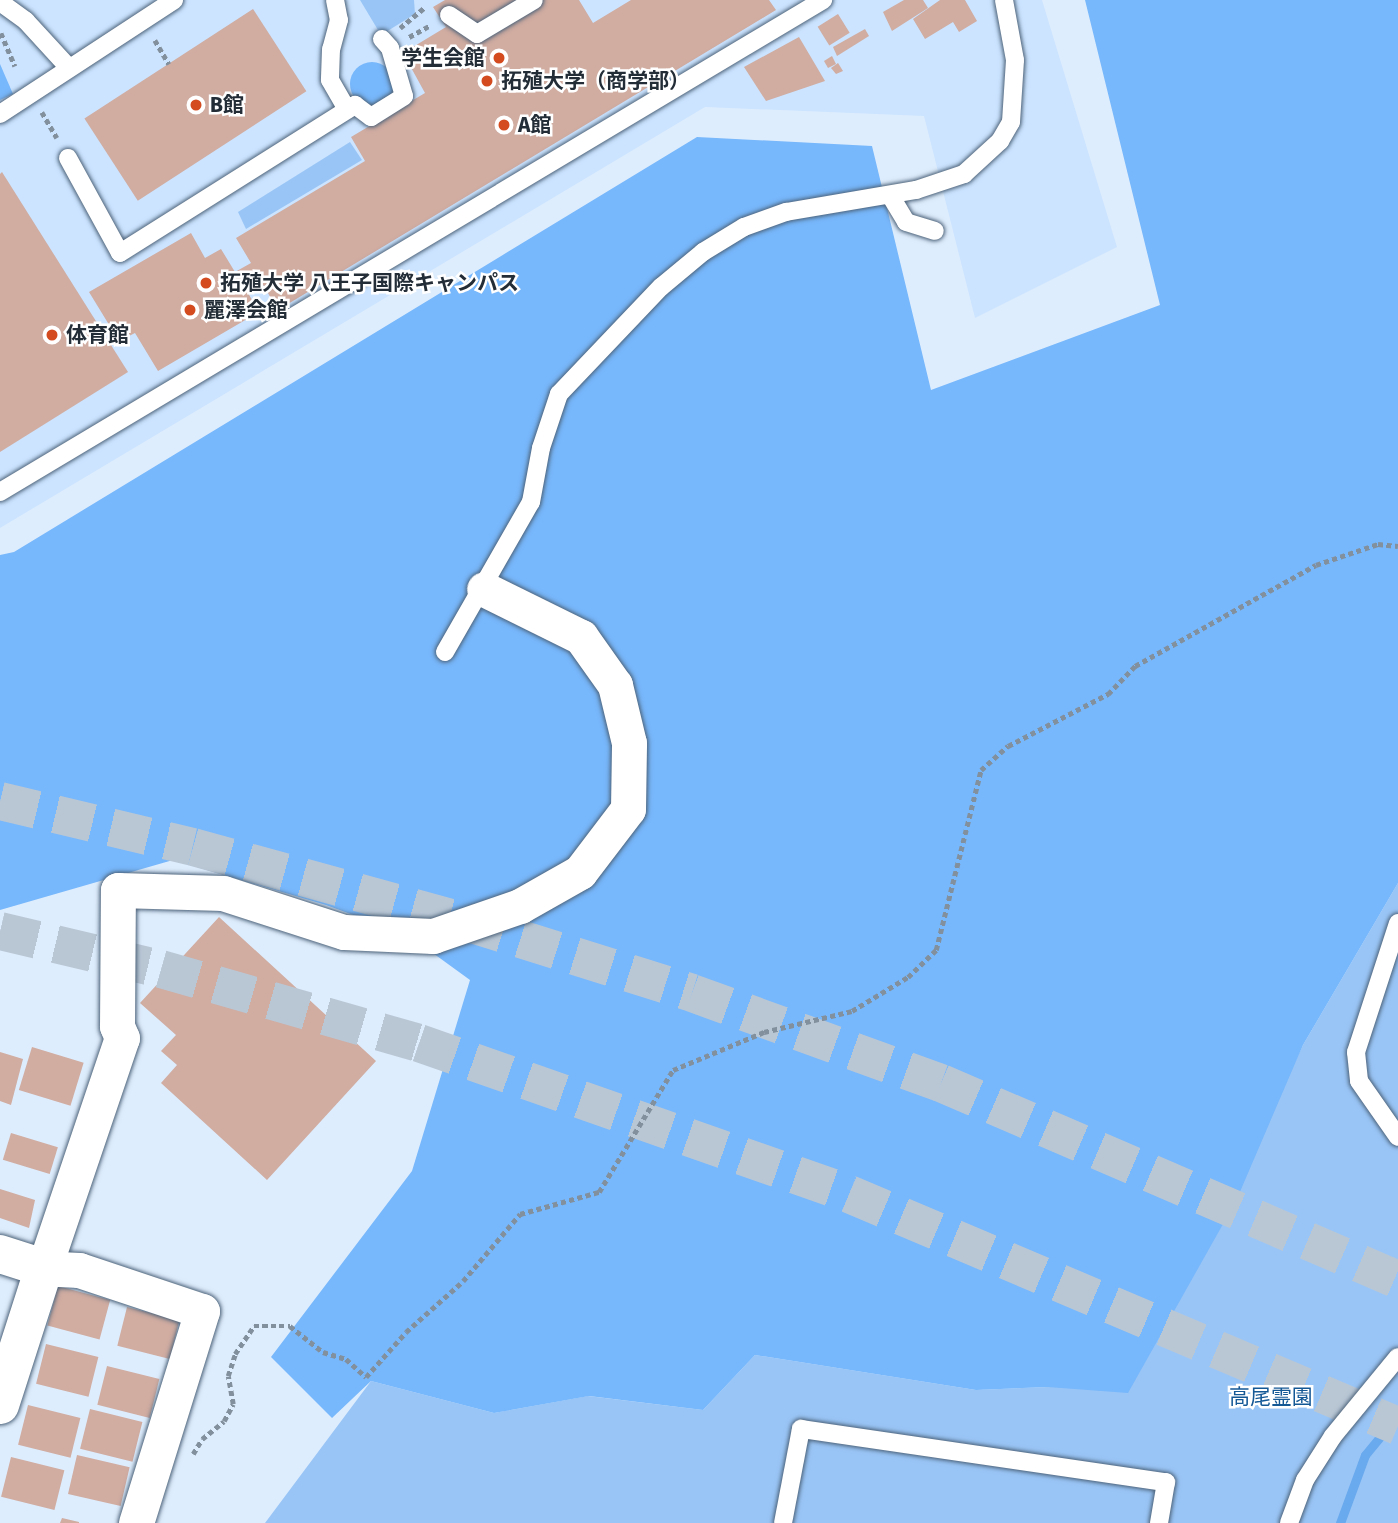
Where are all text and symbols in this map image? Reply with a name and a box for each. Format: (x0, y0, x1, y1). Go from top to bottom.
place label: 学生会館 (401, 45, 485, 71)
marker: 学生会館 (491, 50, 507, 66)
place label: 拓殖大学（商学部） (501, 68, 690, 94)
marker: 拓殖大学（商学部） (479, 73, 495, 89)
place label: B館 (210, 92, 244, 118)
marker: B館 (188, 97, 204, 113)
place label: A館 (518, 112, 551, 138)
marker: A館 (496, 117, 512, 133)
place label: 拓殖大学 八王子国際キャンパス (220, 270, 519, 296)
marker: 拓殖大学 八王子国際キャンパス (198, 275, 214, 291)
place label: 麗澤会館 (204, 297, 288, 323)
marker: 麗澤会館 (182, 302, 198, 318)
place label: 体育館 (66, 322, 129, 348)
marker: 体育館 (44, 327, 60, 343)
park label: 高尾霊園 (1229, 1384, 1313, 1410)

